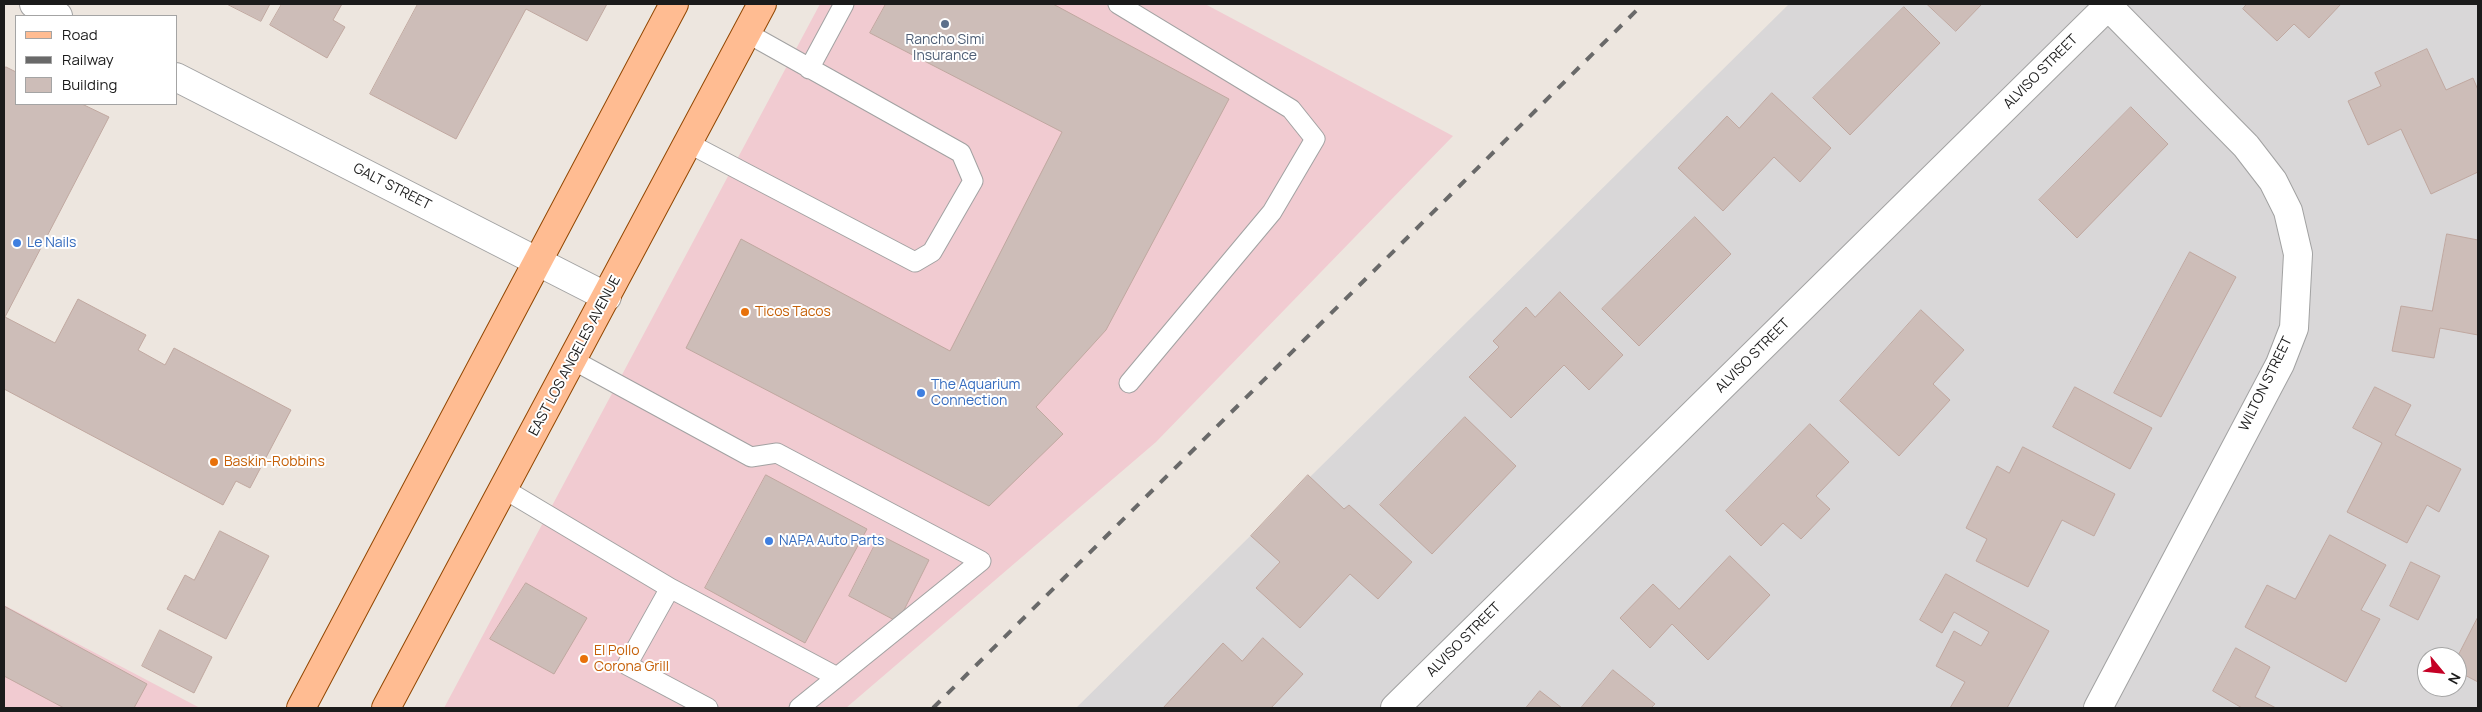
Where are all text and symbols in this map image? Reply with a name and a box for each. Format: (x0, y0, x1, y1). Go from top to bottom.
legend (15, 15, 178, 105)
marker: Rancho Simi Insurance (939, 18, 951, 30)
text: Road (62, 24, 98, 45)
street label: ALVISO STREET (2000, 31, 2082, 113)
place label: Rancho Simi Insurance (905, 32, 985, 64)
text: Railway (62, 49, 114, 70)
text: Building (62, 74, 117, 95)
street label: GALT STREET (350, 160, 434, 214)
place label: Le Nails (27, 235, 76, 251)
marker: Le Nails (11, 237, 23, 249)
street label: EAST LOS ANGELES AVENUE (526, 273, 624, 439)
place label: Ticos Tacos (755, 304, 831, 320)
marker: Ticos Tacos (739, 306, 751, 318)
street label: ALVISO STREET (1712, 315, 1794, 397)
street label: WILTON STREET (2236, 334, 2296, 434)
place label: The Aquarium Connection (931, 377, 1020, 410)
marker: The Aquarium Connection (915, 387, 927, 399)
place label: Baskin-Robbins (224, 454, 325, 470)
marker: Baskin-Robbins (208, 456, 220, 468)
place label: NAPA Auto Parts (779, 533, 884, 549)
marker: NAPA Auto Parts (763, 535, 775, 547)
street label: ALVISO STREET (1423, 599, 1505, 681)
place label: El Pollo Corona Grill (594, 643, 669, 676)
north arrow (2417, 647, 2467, 697)
marker: El Pollo Corona Grill (578, 653, 590, 665)
text: N (2444, 670, 2466, 688)

